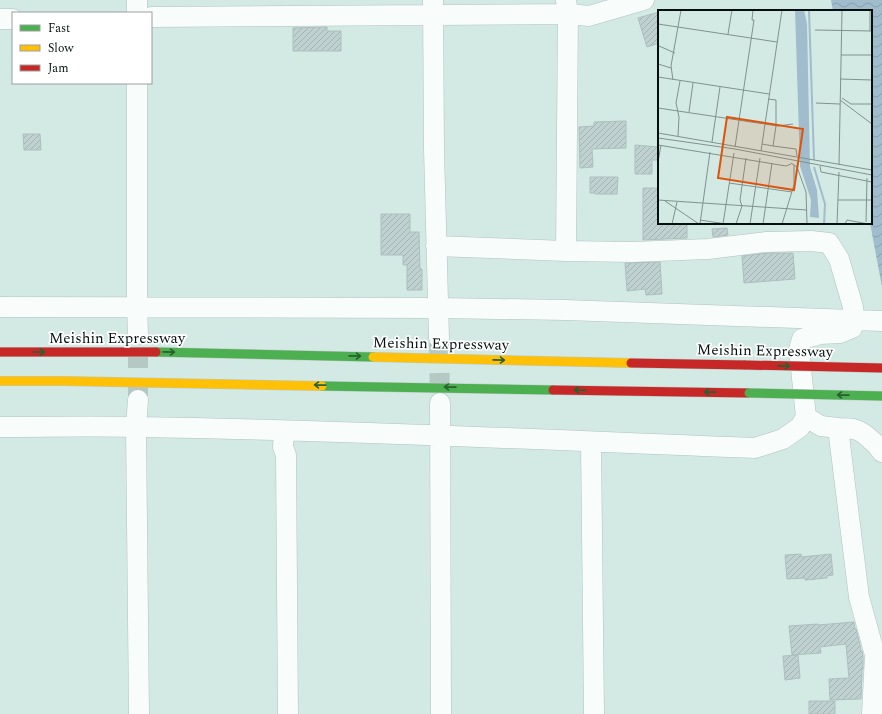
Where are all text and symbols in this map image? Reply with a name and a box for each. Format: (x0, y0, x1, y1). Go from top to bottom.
inset map (658, 10, 872, 224)
legend (12, 12, 152, 84)
text: Fast (48, 19, 70, 38)
text: Slow (48, 39, 74, 58)
text: Jam (48, 59, 69, 78)
street label: Meishin Expressway (49, 327, 186, 350)
street label: Meishin Expressway (373, 331, 510, 357)
street label: Meishin Expressway (697, 338, 834, 364)
one-way arrow (32, 348, 45, 356)
one-way arrow (162, 349, 175, 356)
one-way arrow (348, 353, 361, 360)
one-way arrow (492, 356, 505, 363)
one-way arrow (777, 362, 790, 370)
one-way arrow (314, 381, 327, 389)
one-way arrow (444, 383, 457, 391)
one-way arrow (574, 386, 587, 393)
one-way arrow (704, 388, 717, 396)
one-way arrow (837, 391, 850, 399)

